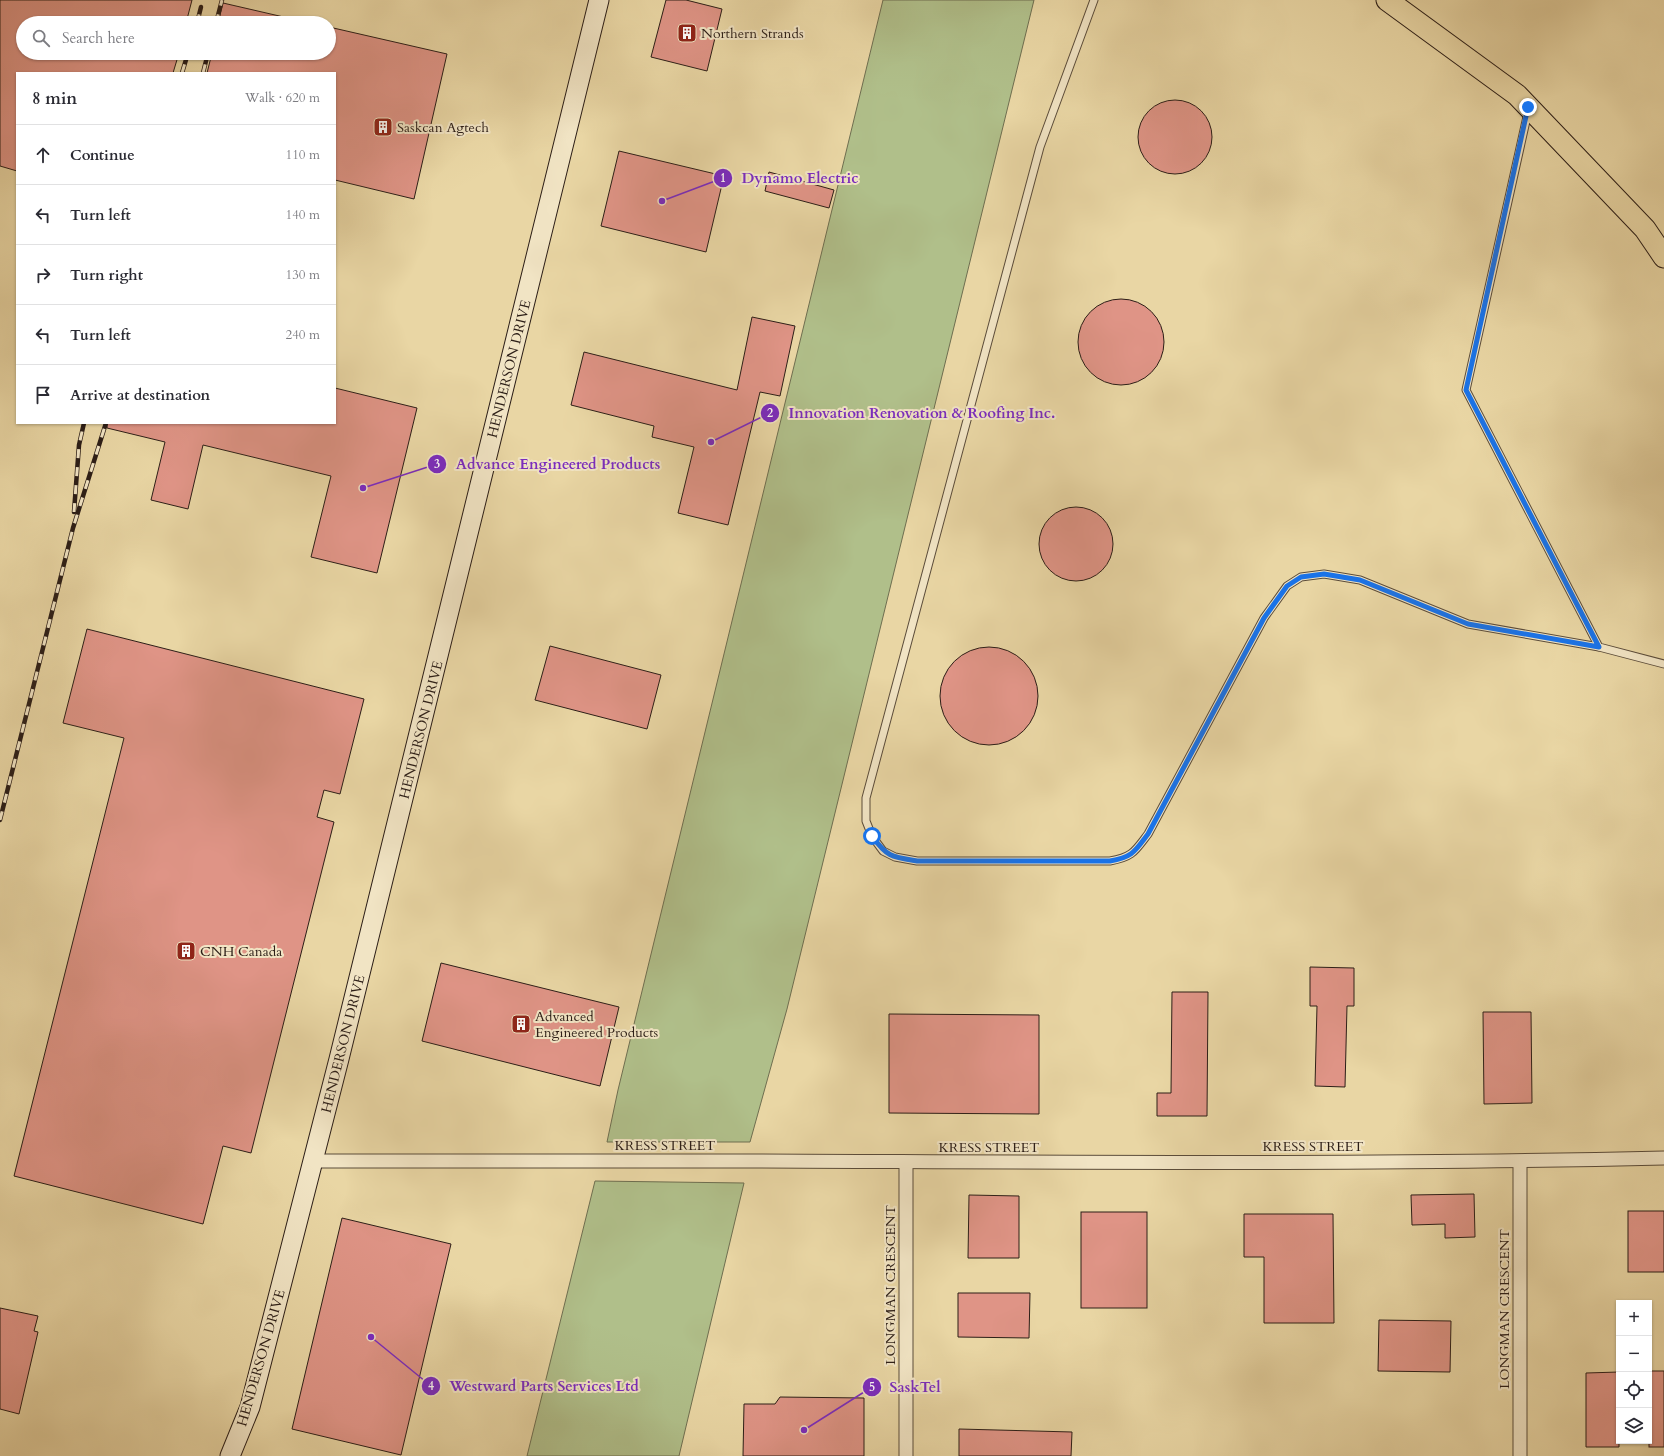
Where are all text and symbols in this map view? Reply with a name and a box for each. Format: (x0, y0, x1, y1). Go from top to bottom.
search box (16, 16, 336, 60)
building icon: Northern Strands (676, 22, 698, 44)
place label: Northern Strands (701, 24, 804, 43)
icon: search (30, 27, 52, 49)
text: Search here (62, 28, 135, 48)
text: 8 min (32, 87, 77, 110)
text: Walk · 620 m (245, 89, 320, 107)
route end (1519, 98, 1537, 116)
building icon: Saskcan Agtech (372, 116, 394, 138)
place label: Saskcan Agtech (397, 118, 489, 137)
icon: ahead (32, 144, 54, 166)
text: Continue (70, 145, 135, 165)
text: 110 m (286, 146, 320, 164)
callout: Dynamo Electric (713, 165, 866, 192)
text: Dynamo Electric (741, 168, 859, 188)
text: 1 (720, 170, 726, 186)
icon: left (32, 204, 54, 226)
text: Turn left (70, 205, 131, 225)
text: 140 m (286, 206, 320, 224)
icon: right (32, 264, 54, 286)
text: Turn right (70, 265, 143, 285)
text: 130 m (286, 266, 320, 284)
street label: HENDERSON DRIVE (483, 298, 535, 440)
icon: left (32, 324, 54, 346)
text: Turn left (70, 325, 131, 345)
text: 240 m (286, 326, 320, 344)
icon: arrive (32, 384, 54, 406)
text: Arrive at destination (70, 385, 210, 405)
callout: Innovation Renovation & Roofing Inc. (760, 399, 1063, 426)
text: Innovation Renovation & Roofing Inc. (789, 403, 1055, 423)
text: 2 (767, 405, 773, 421)
callout: Advance Engineered Products (427, 451, 668, 478)
text: Advance Engineered Products (456, 454, 660, 474)
text: 3 (434, 456, 440, 472)
street label: HENDERSON DRIVE (395, 659, 447, 801)
route start (863, 827, 881, 845)
building icon: CNH Canada (175, 940, 197, 962)
place label: CNH Canada (200, 942, 282, 961)
street label: HENDERSON DRIVE (317, 973, 369, 1115)
place label: Advanced Engineered Products (535, 1007, 659, 1042)
building icon: Advanced Engineered Products (510, 1013, 532, 1035)
street label: KRESS STREET (614, 1136, 716, 1155)
street label: KRESS STREET (1262, 1137, 1364, 1156)
street label: KRESS STREET (938, 1138, 1040, 1157)
street label: LONGMAN CRESCENT (881, 1205, 900, 1365)
street label: LONGMAN CRESCENT (1495, 1229, 1514, 1389)
street label: HENDERSON DRIVE (232, 1287, 290, 1429)
map controls (1616, 1300, 1652, 1444)
button: + (1616, 1300, 1652, 1336)
button: − (1616, 1336, 1652, 1372)
button: locate (1616, 1372, 1652, 1408)
callout: Westward Parts Services Ltd (421, 1373, 647, 1400)
callout: SaskTel (862, 1374, 949, 1401)
text: Westward Parts Services Ltd (448, 1376, 639, 1396)
text: SaskTel (889, 1377, 941, 1397)
text: 4 (428, 1378, 434, 1394)
text: 5 (869, 1379, 875, 1395)
button: layers (1616, 1408, 1652, 1444)

